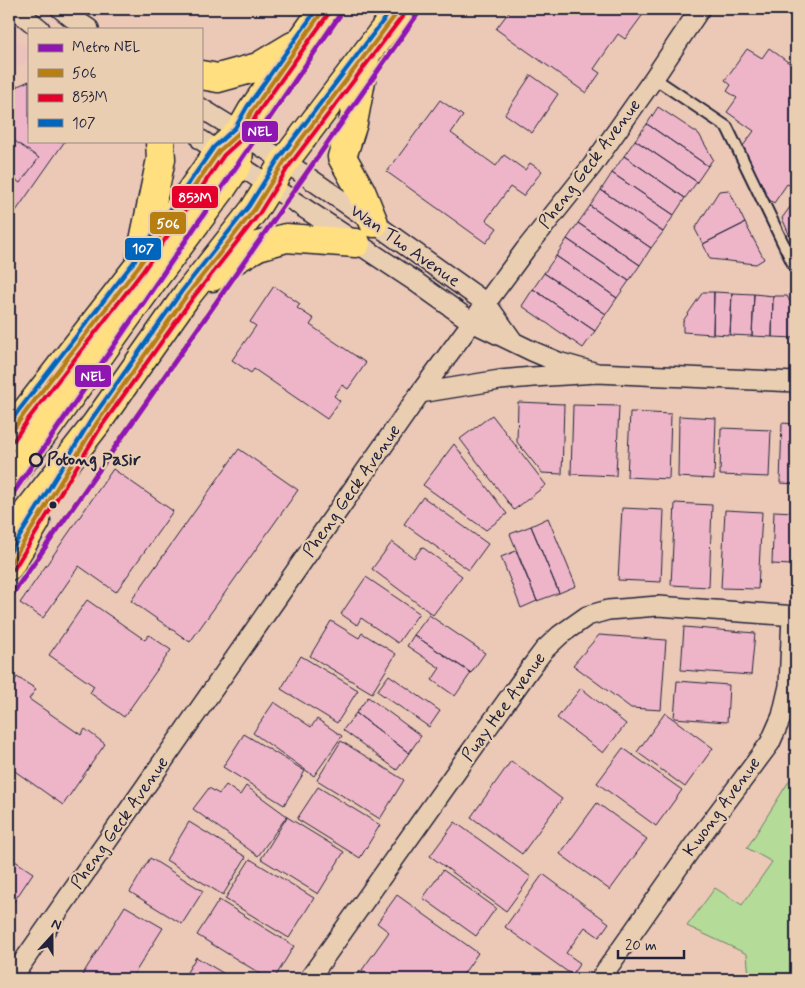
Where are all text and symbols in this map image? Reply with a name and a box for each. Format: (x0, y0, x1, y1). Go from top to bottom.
legend (28, 28, 202, 142)
text: Metro NEL (72, 38, 141, 58)
text: 506 (72, 64, 97, 84)
text: 853M (72, 88, 108, 108)
street label: Pheng Geck Avenue (533, 94, 647, 234)
text: 107 (72, 114, 96, 134)
line badge: NEL (241, 120, 279, 143)
text: NEL (248, 123, 272, 141)
line badge: 853M (171, 185, 219, 209)
text: 853M (178, 189, 212, 207)
street label: Wan Tho Avenue (345, 199, 465, 293)
line badge: 506 (149, 211, 187, 235)
text: 506 (156, 215, 180, 233)
line badge: 107 (124, 237, 162, 261)
text: 107 (132, 240, 154, 258)
line badge: NEL (74, 364, 112, 388)
text: NEL (81, 368, 105, 386)
street label: Pheng Geck Avenue (297, 420, 407, 562)
place label: Potong Pasir (47, 448, 141, 472)
marker: Potong Pasir (29, 453, 43, 467)
unlabelled marker (48, 500, 58, 510)
street label: Puay Hee Avenue (456, 648, 552, 766)
street label: Pheng Geck Avenue (65, 752, 175, 894)
street label: Kwong Avenue (678, 752, 766, 862)
north arrow (28, 910, 78, 960)
text: N (49, 915, 64, 935)
scale bar (618, 928, 684, 960)
text: 20 m (625, 936, 657, 956)

